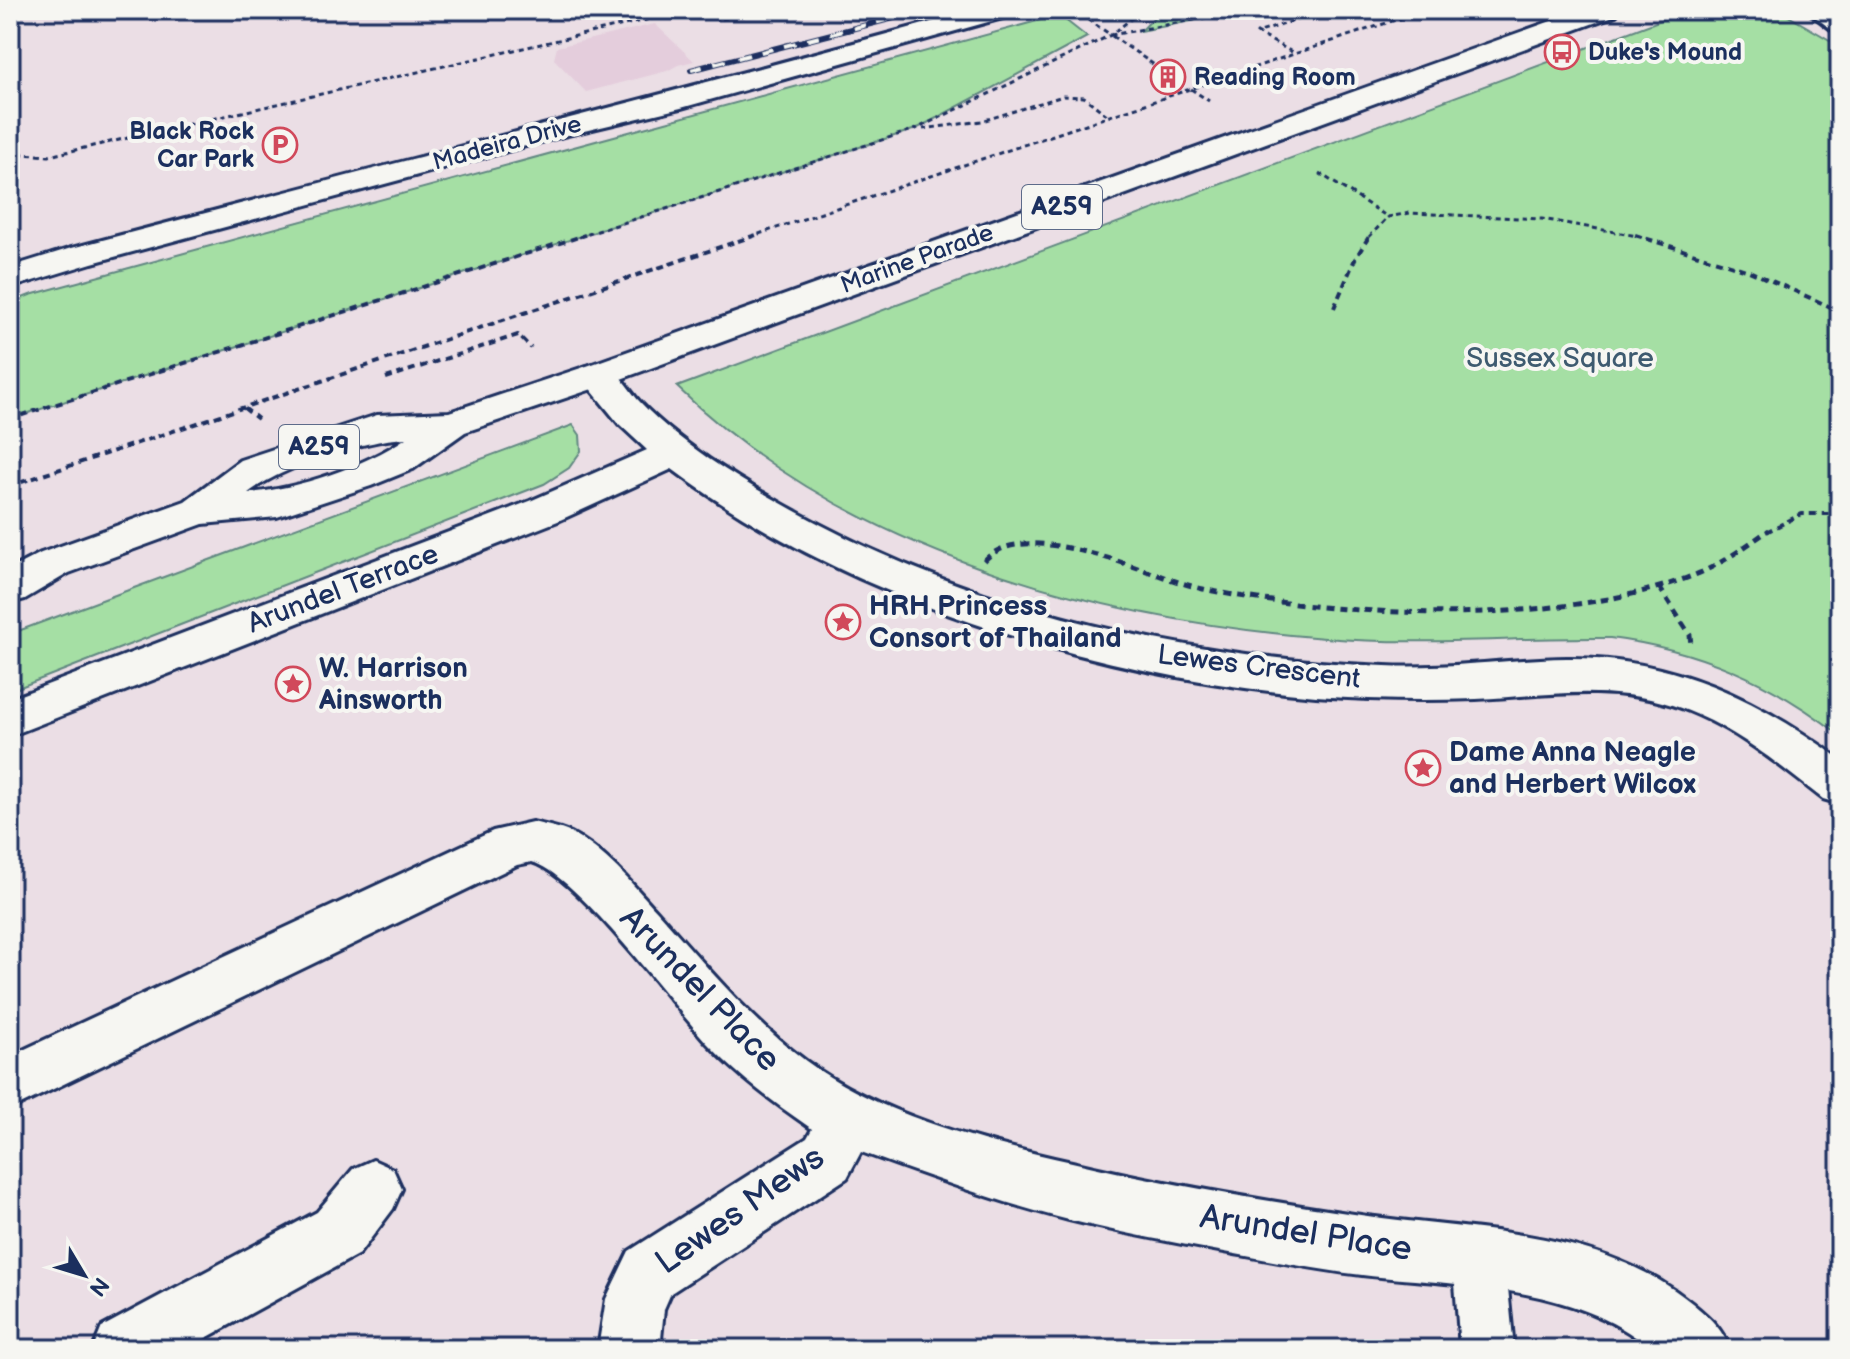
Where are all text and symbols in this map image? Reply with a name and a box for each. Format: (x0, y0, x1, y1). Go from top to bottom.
bus stop icon: Duke's Mound (1543, 33, 1581, 71)
place label: Duke's Mound (1588, 38, 1742, 67)
building icon: Reading Room (1149, 58, 1187, 96)
place label: Reading Room (1194, 63, 1356, 92)
street label: Madeira Drive (430, 109, 584, 177)
place label: Black Rock Car Park (129, 117, 254, 174)
parking icon: Black Rock Car Park (261, 126, 299, 164)
road number: A259 (1022, 185, 1102, 229)
street label: Marine Parade (837, 218, 997, 300)
park label: Sussex Square (1466, 342, 1654, 375)
road number: A259 (279, 425, 359, 469)
street label: Arundel Terrace (243, 537, 443, 641)
place label: HRH Princess Consort of Thailand (869, 590, 1122, 655)
place icon: HRH Princess Consort of Thailand (824, 603, 862, 641)
street label: Lewes Crescent (1156, 638, 1363, 696)
place label: W. Harrison Ainsworth (318, 652, 468, 717)
place icon: W. Harrison Ainsworth (274, 665, 312, 703)
place label: Dame Anna Neagle and Herbert Wilcox (1449, 736, 1697, 801)
place icon: Dame Anna Neagle and Herbert Wilcox (1404, 749, 1442, 787)
street label: Arundel Place (611, 898, 789, 1080)
street label: Lewes Mews (648, 1137, 832, 1283)
street label: Arundel Place (1197, 1196, 1415, 1270)
north arrow (44, 1235, 124, 1315)
text: N (83, 1272, 114, 1301)

